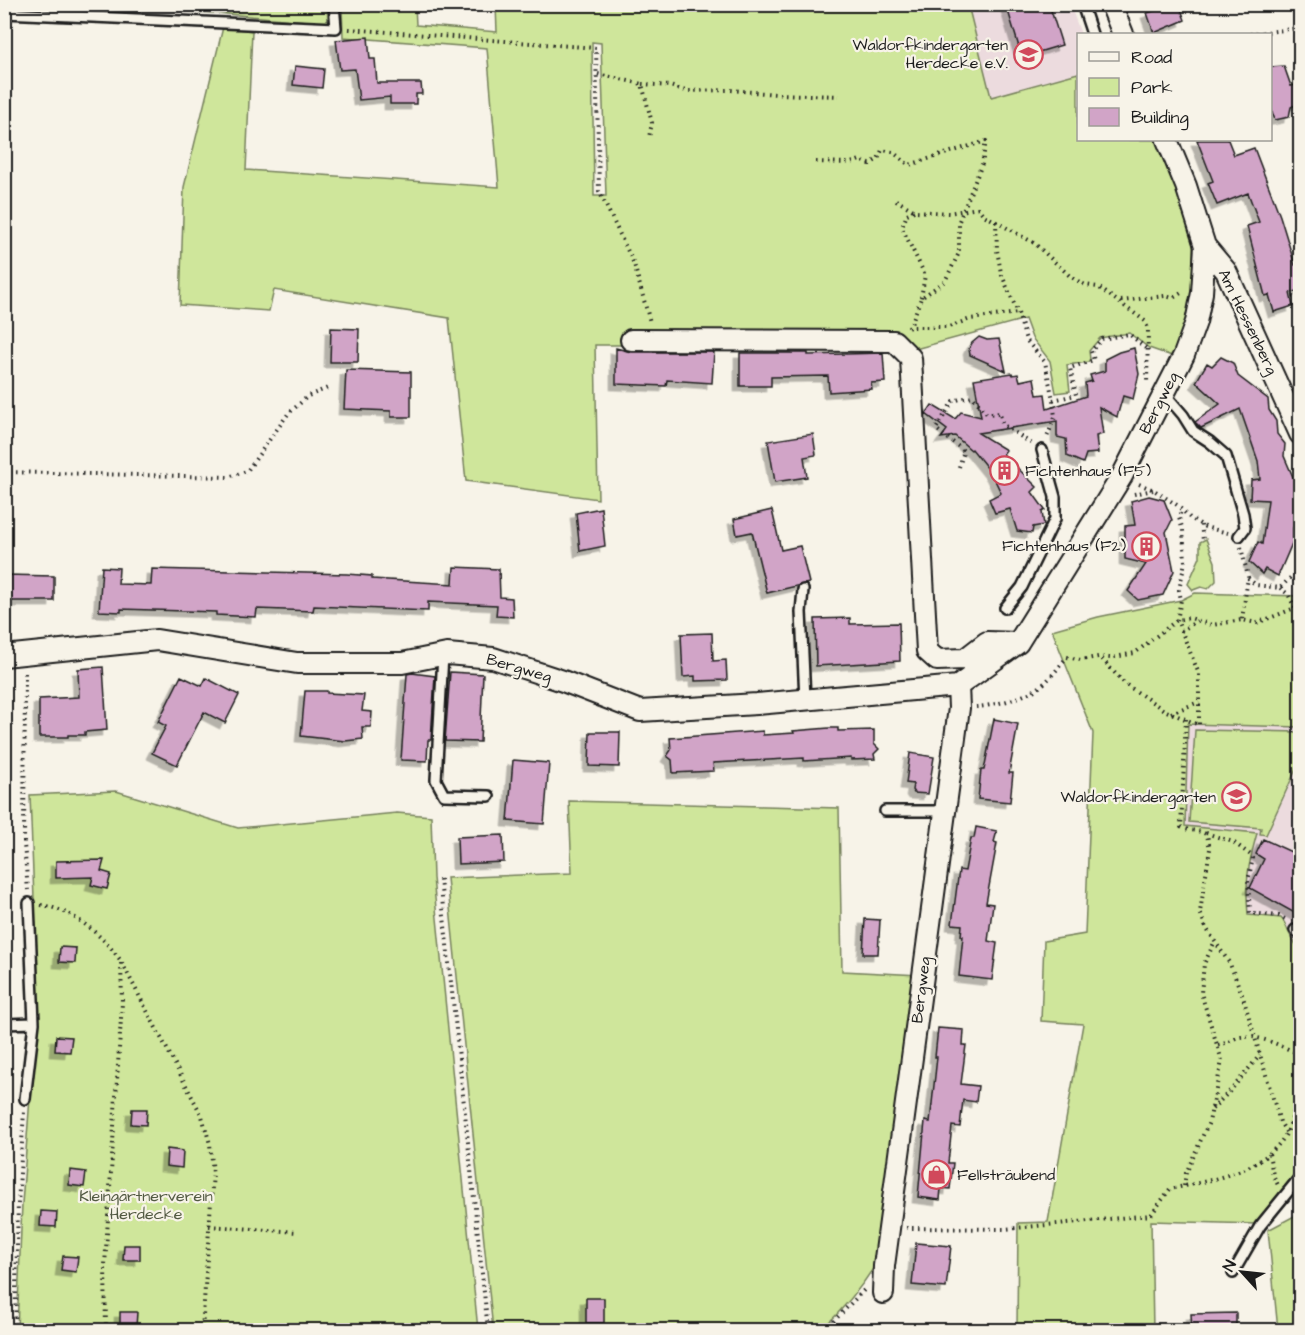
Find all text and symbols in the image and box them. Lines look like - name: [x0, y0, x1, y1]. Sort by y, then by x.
- legend: [1077, 33, 1272, 141]
- place label: Waldorfkindergarten Herdecke e.V.: [852, 34, 1008, 74]
- school or university icon: Waldorfkindergarten Herdecke e.V.: [1013, 38, 1045, 70]
- text: Road: [1131, 45, 1172, 70]
- text: Park: [1131, 75, 1173, 100]
- text: Building: [1131, 105, 1189, 131]
- street label: Am Hessenberg: [1212, 266, 1283, 379]
- street label: Bergweg: [1134, 368, 1185, 438]
- building icon: Fichtenhaus (F5): [988, 455, 1020, 487]
- place label: Fichtenhaus (F5): [1025, 460, 1151, 482]
- building icon: Fichtenhaus (F2): [1131, 530, 1163, 562]
- place label: Fichtenhaus (F2): [1002, 535, 1126, 557]
- street label: Bergweg: [484, 648, 554, 689]
- school or university icon: Waldorfkindergarten: [1221, 781, 1253, 813]
- place label: Waldorfkindergarten: [1060, 786, 1216, 809]
- street label: Bergweg: [906, 955, 937, 1025]
- shop icon: Fellsträubend: [920, 1159, 952, 1191]
- place label: Fellsträubend: [957, 1164, 1055, 1186]
- park label: Kleingärtnerverein Herdecke: [79, 1185, 213, 1225]
- north arrow: [1212, 1242, 1272, 1302]
- text: N: [1217, 1256, 1242, 1275]

